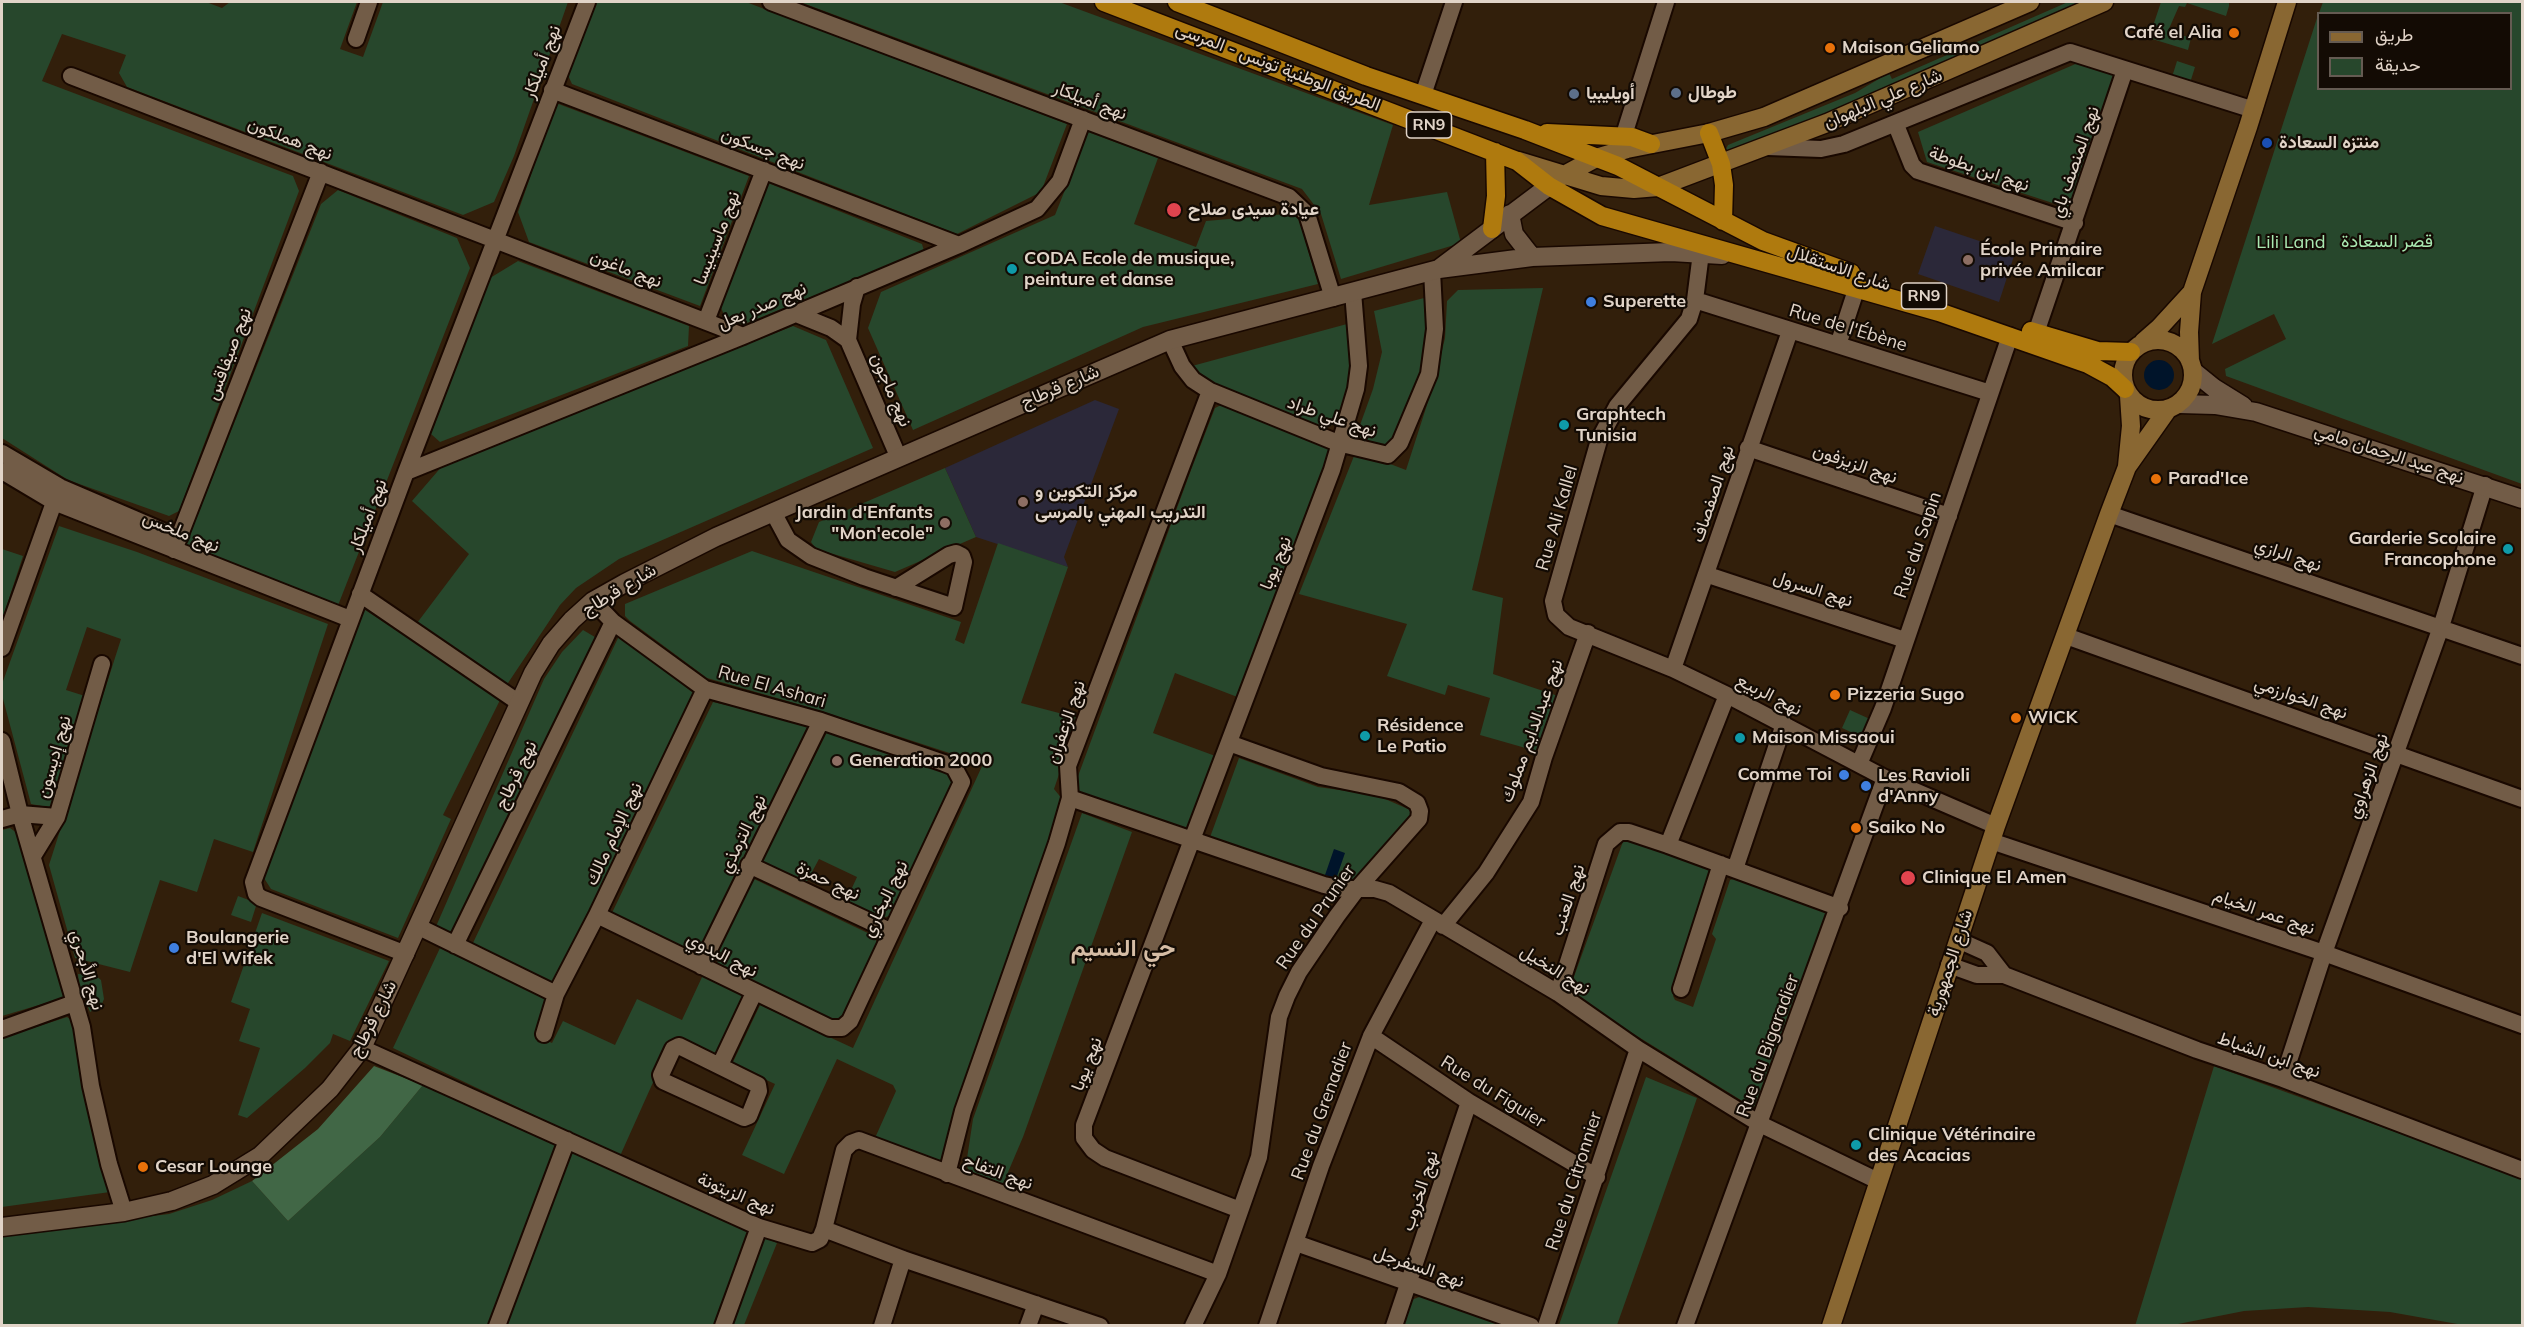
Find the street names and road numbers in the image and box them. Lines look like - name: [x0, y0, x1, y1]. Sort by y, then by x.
- street label: الطريق الوطنية تونس - المرسى: [1173, 18, 1383, 116]
- street label: نهج أميلكار: [518, 22, 566, 102]
- street label: شارع علي البلهوان: [1820, 64, 1946, 134]
- street label: نهج أميلكار: [1050, 77, 1130, 125]
- street label: نهج المنصف باي: [2046, 103, 2104, 221]
- road number: RN9: [1406, 112, 1452, 138]
- street label: نهج هملكون: [245, 113, 335, 165]
- street label: نهج جسكون: [718, 123, 808, 175]
- street label: نهج ابن بطوطة: [1926, 142, 2032, 196]
- street label: نهج ماسينيسا: [689, 188, 745, 288]
- street label: شارع الاستقلال: [1785, 240, 1893, 296]
- street label: نهج ماغون: [587, 245, 665, 293]
- street label: نهج صدر بعل: [714, 278, 810, 334]
- road number: RN9: [1902, 283, 1946, 309]
- street label: Rue de l'Ébène: [1786, 300, 1910, 356]
- street label: نهج صيفاقس: [202, 305, 256, 403]
- street label: نهج ماجون: [866, 350, 916, 430]
- street label: شارع قرطاج: [1018, 361, 1102, 413]
- street label: نهج علي طراد: [1285, 392, 1379, 442]
- street label: نهج عبد الرحمان مامي: [2312, 420, 2466, 488]
- street label: نهج الزيزفون: [1810, 439, 1900, 489]
- street label: نهج الصفصاف: [1687, 443, 1739, 545]
- street label: Rue Ali Kallel: [1532, 463, 1582, 573]
- street label: نهج أميلكار: [344, 476, 392, 556]
- street label: Rue du Sapin: [1890, 489, 1946, 601]
- street label: نهج ملخس: [139, 507, 223, 557]
- street label: نهج يوبا: [1256, 533, 1296, 593]
- street label: نهج الرازي: [2252, 534, 2324, 576]
- street label: شارع قرطاج: [578, 559, 660, 621]
- street label: نهج السرول: [1771, 566, 1855, 612]
- street label: نهج عبدالدايم مملوك: [1496, 657, 1568, 805]
- street label: Rue El Ashari: [716, 661, 828, 713]
- street label: نهج الربيع: [1733, 669, 1805, 721]
- street label: نهج الخوارزمي: [2252, 672, 2350, 724]
- street label: نهج الزعفران: [1042, 678, 1090, 766]
- street label: نهج إديسون: [32, 713, 76, 801]
- street label: نهج الزهراوي: [2343, 730, 2393, 822]
- street label: نهج قرطاج: [490, 737, 542, 813]
- street label: نهج الإمام مالك: [581, 779, 647, 889]
- street label: نهج الترمذي: [715, 791, 771, 877]
- street label: نهج حمزة: [793, 857, 863, 905]
- street label: نهج البخاري: [857, 857, 913, 941]
- street label: Rue du Prunier: [1272, 860, 1360, 974]
- street label: نهج العنب: [1546, 862, 1590, 938]
- street label: نهج عمر الخيام: [2210, 885, 2318, 939]
- street label: شارع الجمهورية: [1923, 907, 1977, 1019]
- street label: نهج الأبحري: [65, 927, 109, 1013]
- street label: نهج البدوي: [683, 928, 761, 982]
- street label: نهج النخيل: [1516, 940, 1594, 1000]
- street label: Rue du Bigaradier: [1732, 972, 1804, 1120]
- street label: شارع قرطاج: [345, 977, 401, 1061]
- street label: نهج ابن الشباط: [2215, 1027, 2323, 1083]
- street label: نهج يوبا: [1067, 1034, 1107, 1094]
- street label: Rue du Grenadier: [1287, 1039, 1357, 1183]
- street label: Rue du Figuier: [1437, 1051, 1549, 1133]
- street label: Rue du Citronnier: [1541, 1109, 1607, 1253]
- street label: نهج الخروب: [1397, 1148, 1443, 1234]
- street label: نهج التفاح: [960, 1149, 1036, 1195]
- street label: نهج الزيتونة: [694, 1168, 778, 1220]
- street label: نهج السفرجل: [1371, 1241, 1467, 1293]

